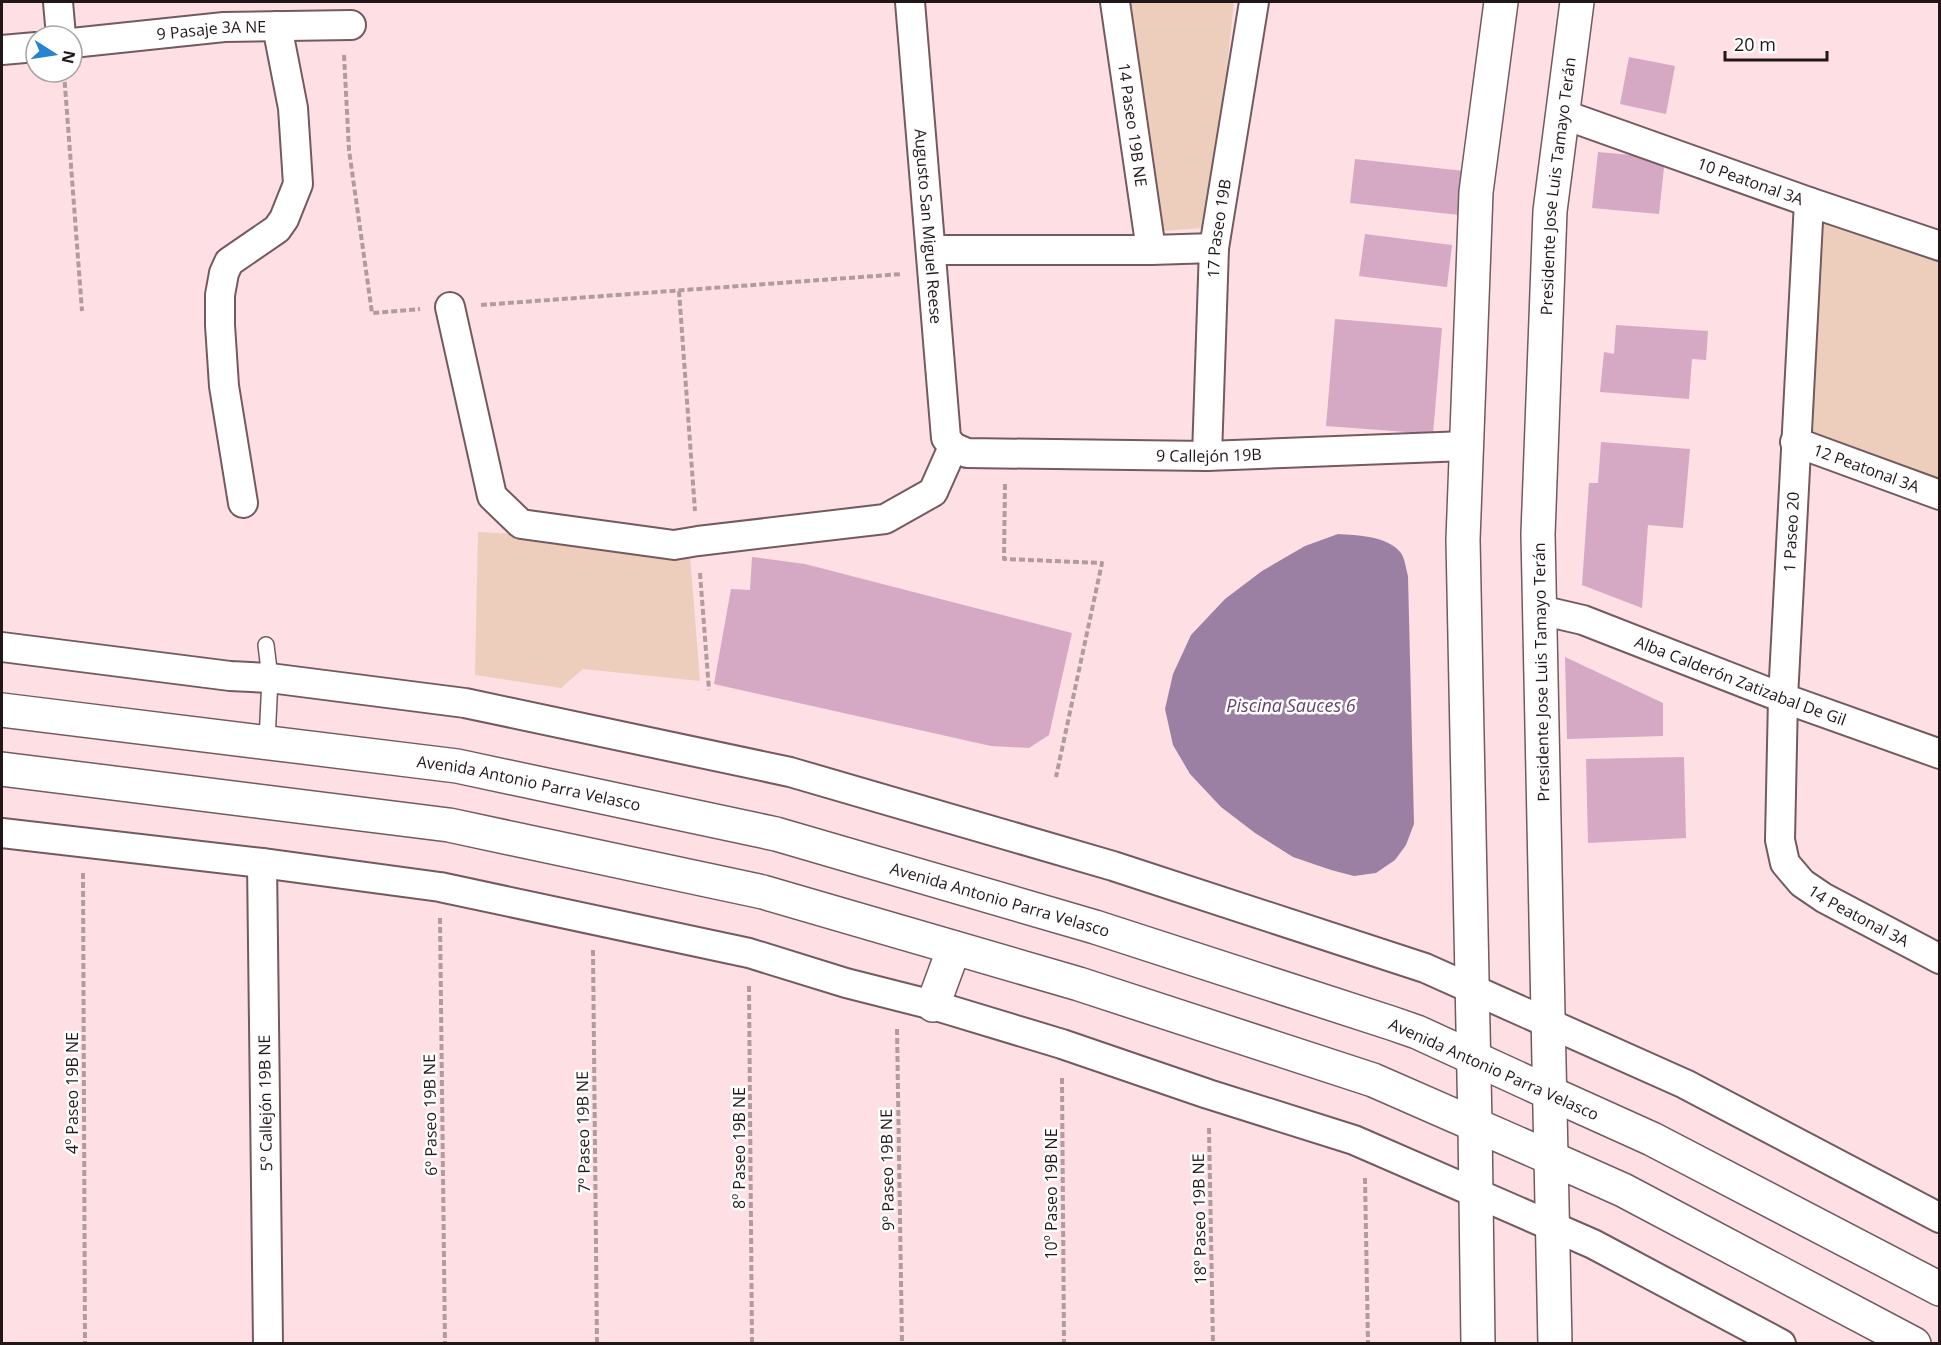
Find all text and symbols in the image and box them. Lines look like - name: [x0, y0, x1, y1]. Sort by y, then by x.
- street label: 9 Pasaje 3A NE: [155, 15, 266, 45]
- north arrow: [24, 24, 84, 84]
- scale bar: [1725, 24, 1827, 62]
- text: 20 m: [1734, 32, 1776, 56]
- text: N: [57, 48, 81, 66]
- street label: Presidente Jose Luis Tamayo Terán: [1535, 56, 1581, 316]
- street label: 14 Paseo 19B NE: [1113, 61, 1153, 188]
- street label: Augusto San Miguel Reese: [909, 128, 948, 325]
- street label: 10 Peatonal 3A: [1694, 152, 1807, 210]
- street label: 17 Paseo 19B: [1202, 177, 1236, 278]
- street label: 12 Peatonal 3A: [1810, 439, 1923, 498]
- street label: 9 Callejón 19B: [1156, 443, 1262, 467]
- street label: 1 Paseo 20: [1778, 491, 1804, 573]
- street label: Presidente Jose Luis Tamayo Terán: [1528, 542, 1554, 802]
- street label: Alba Calderón Zatizabal De Gil: [1632, 630, 1849, 731]
- water label: Piscina Sauces 6: [1226, 693, 1356, 717]
- street label: Avenida Antonio Parra Velasco: [416, 750, 643, 816]
- street label: Avenida Antonio Parra Velasco: [888, 857, 1113, 942]
- street label: 14 Peatonal 3A: [1804, 879, 1914, 952]
- street label: Avenida Antonio Parra Velasco: [1386, 1013, 1602, 1125]
- street label: 4º Paseo 19B NE: [61, 1032, 83, 1154]
- street label: 5º Callejón 19B NE: [253, 1034, 277, 1172]
- street label: 6º Paseo 19B NE: [418, 1054, 442, 1176]
- street label: 7º Paseo 19B NE: [571, 1071, 595, 1193]
- street label: 8º Paseo 19B NE: [728, 1087, 750, 1209]
- street label: 9º Paseo 19B NE: [875, 1109, 899, 1231]
- street label: 10º Paseo 19B NE: [1040, 1128, 1062, 1260]
- street label: 18º Paseo 19B NE: [1187, 1153, 1211, 1285]

